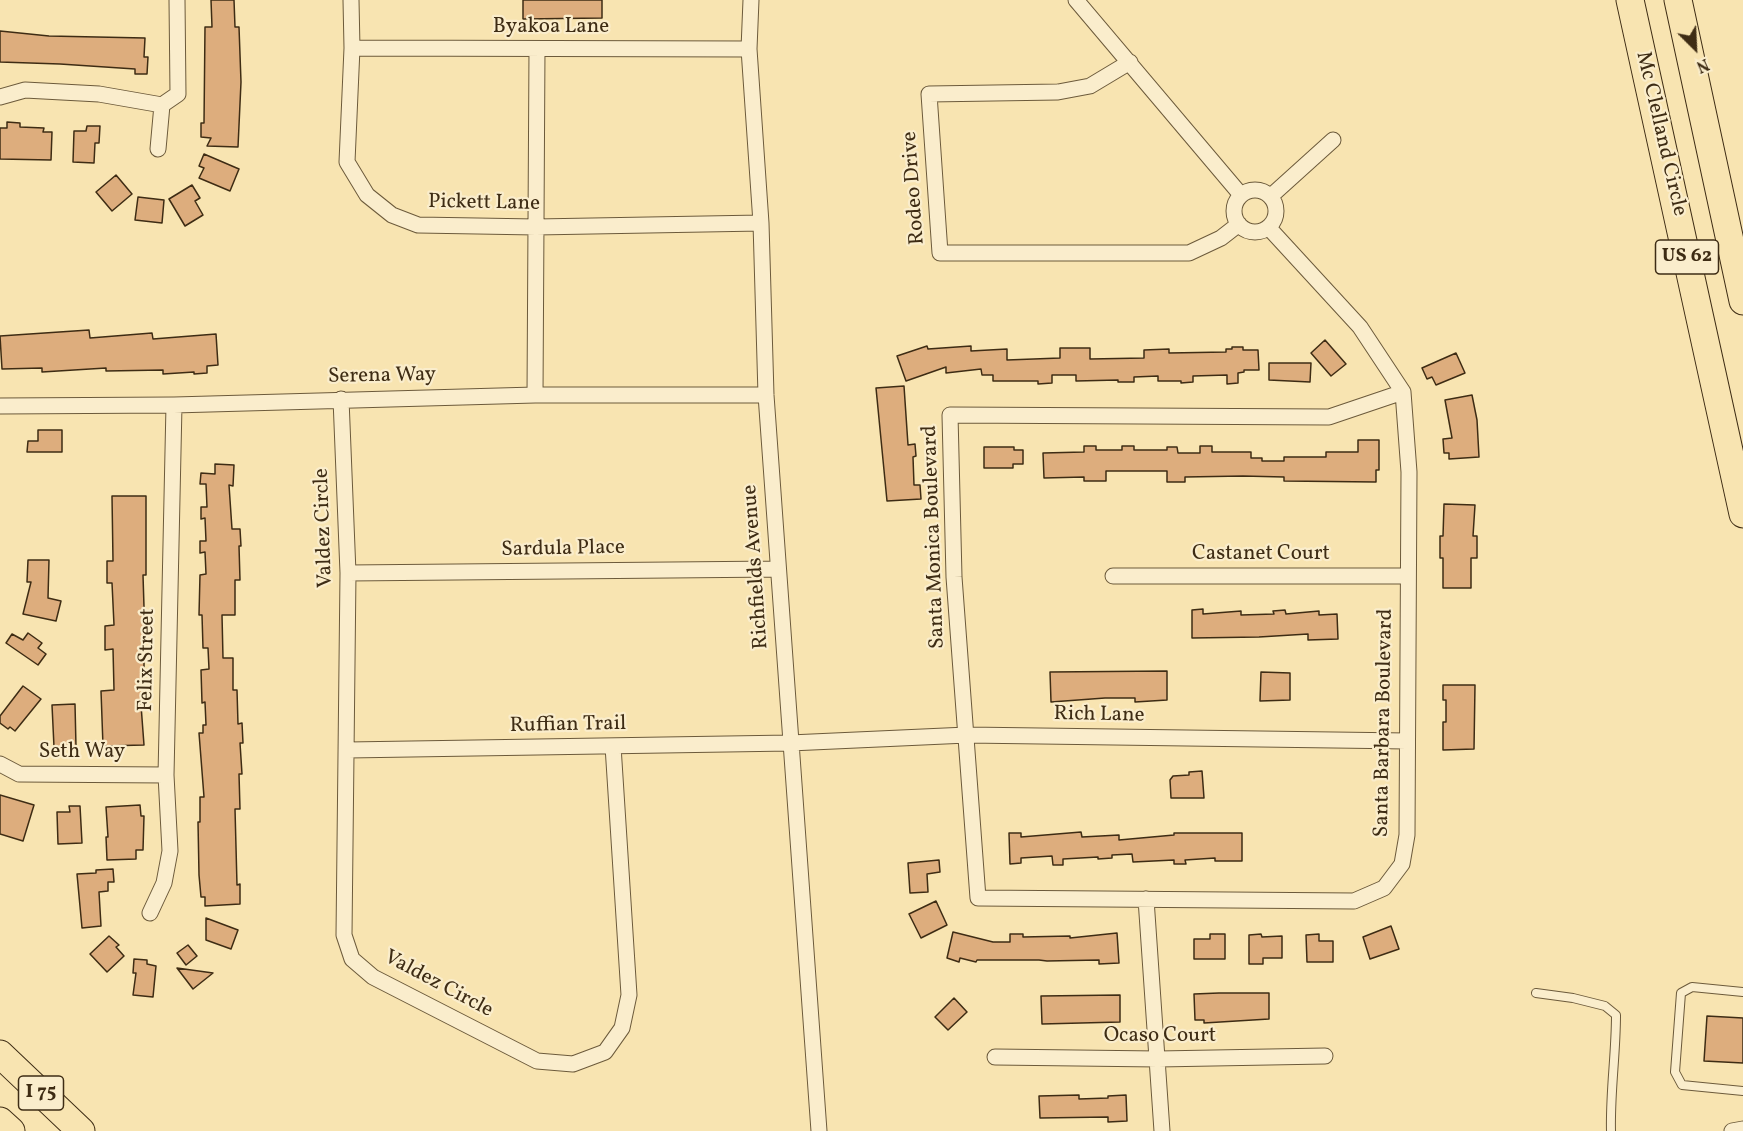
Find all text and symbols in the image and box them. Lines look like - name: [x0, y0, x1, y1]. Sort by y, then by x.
- street label: Byakoa Lane: [493, 15, 609, 41]
- north arrow: [1665, 18, 1725, 78]
- street label: Mc Clelland Circle: [1629, 49, 1691, 219]
- text: N: [1693, 52, 1712, 77]
- street label: Rodeo Drive: [898, 130, 932, 246]
- street label: Pickett Lane: [428, 190, 540, 218]
- road number: US 62: [1656, 240, 1718, 274]
- street label: Serena Way: [328, 363, 436, 391]
- street label: Santa Monica Boulevard: [918, 425, 952, 649]
- street label: Valdez Circle: [310, 468, 340, 588]
- street label: Richfields Avenue: [739, 484, 775, 650]
- street label: Sardula Place: [501, 536, 625, 564]
- street label: Castanet Court: [1192, 542, 1330, 568]
- street label: Felix Street: [134, 608, 162, 712]
- street label: Santa Barbara Boulevard: [1370, 608, 1400, 838]
- street label: Rich Lane: [1053, 703, 1145, 729]
- street label: Ruffian Trail: [509, 712, 627, 740]
- street label: Seth Way: [39, 740, 125, 766]
- street label: Valdez Circle: [379, 946, 497, 1024]
- street label: Ocaso Court: [1104, 1024, 1216, 1050]
- road number: I 75: [18, 1076, 63, 1110]

